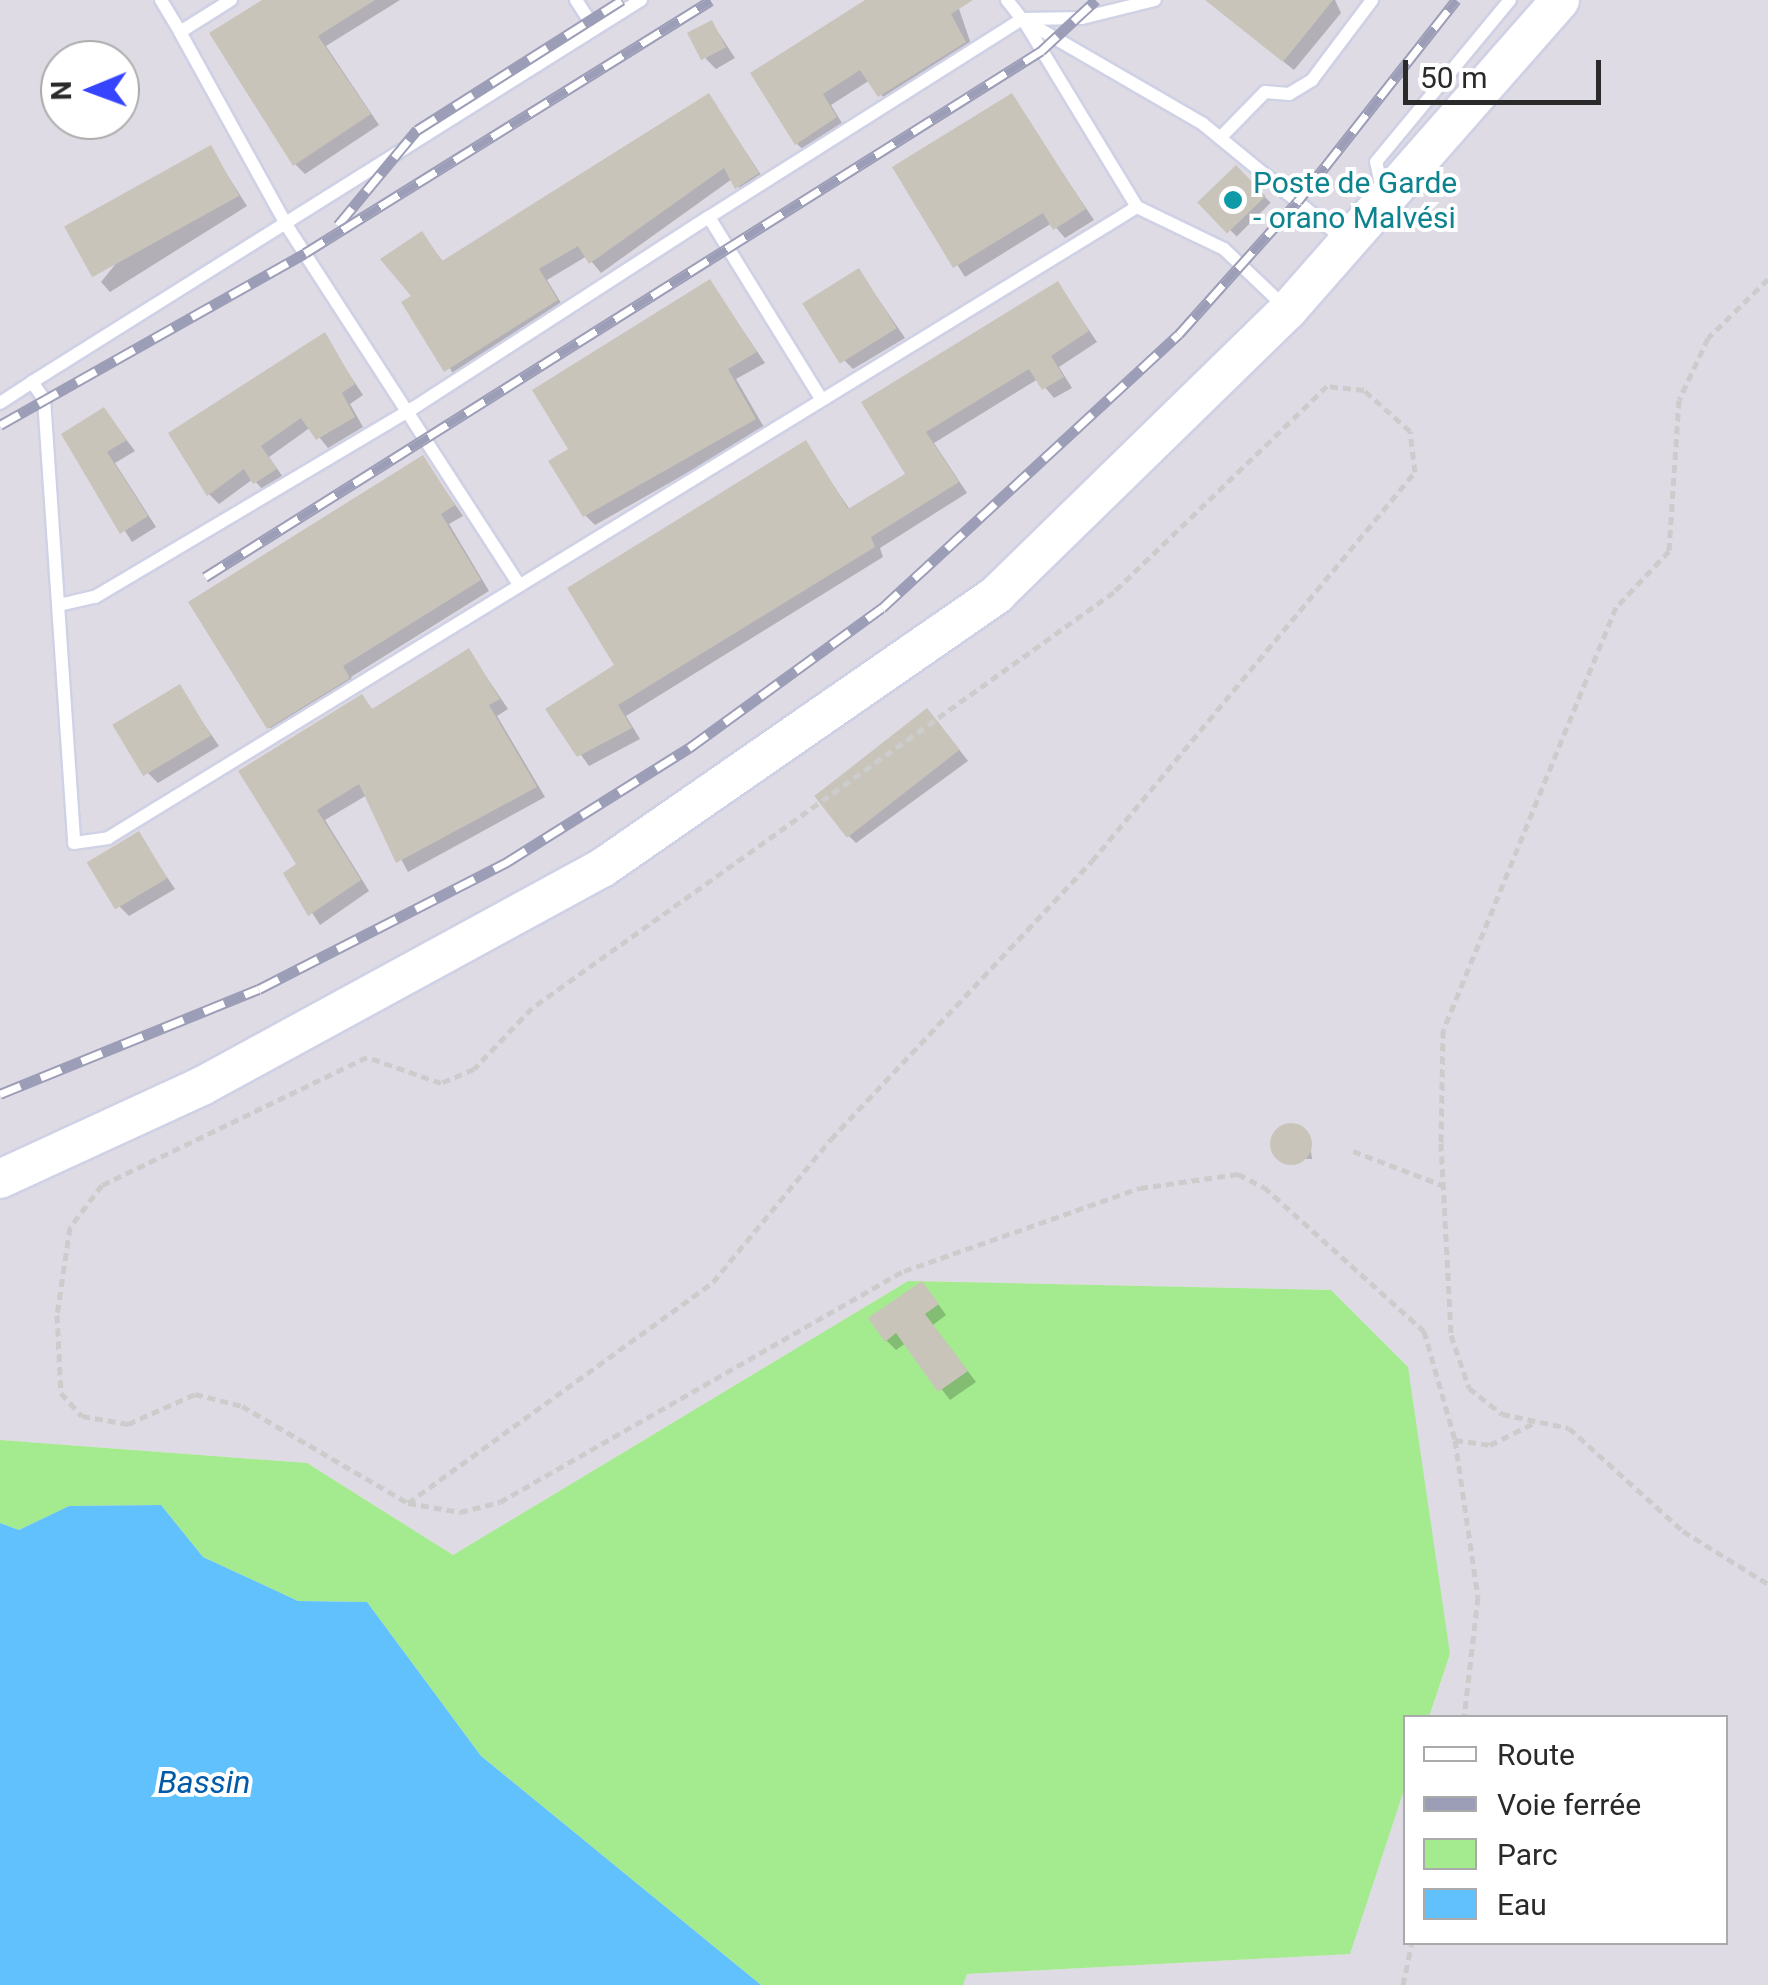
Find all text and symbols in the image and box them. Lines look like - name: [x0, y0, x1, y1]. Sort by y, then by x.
- north arrow: [40, 40, 140, 140]
- scale bar: [1408, 40, 1606, 102]
- text: 50 m: [1420, 60, 1487, 95]
- text: N: [45, 80, 78, 101]
- place label: Poste de Garde - orano Malvési: [1253, 165, 1457, 236]
- marker: Poste de Garde - orano Malvési: [1222, 189, 1244, 211]
- legend: [1403, 1715, 1728, 1945]
- text: Route: [1497, 1737, 1575, 1772]
- water label: Bassin: [158, 1763, 250, 1801]
- text: Voie ferrée: [1497, 1787, 1641, 1822]
- text: Parc: [1497, 1837, 1558, 1872]
- text: Eau: [1497, 1887, 1547, 1922]

